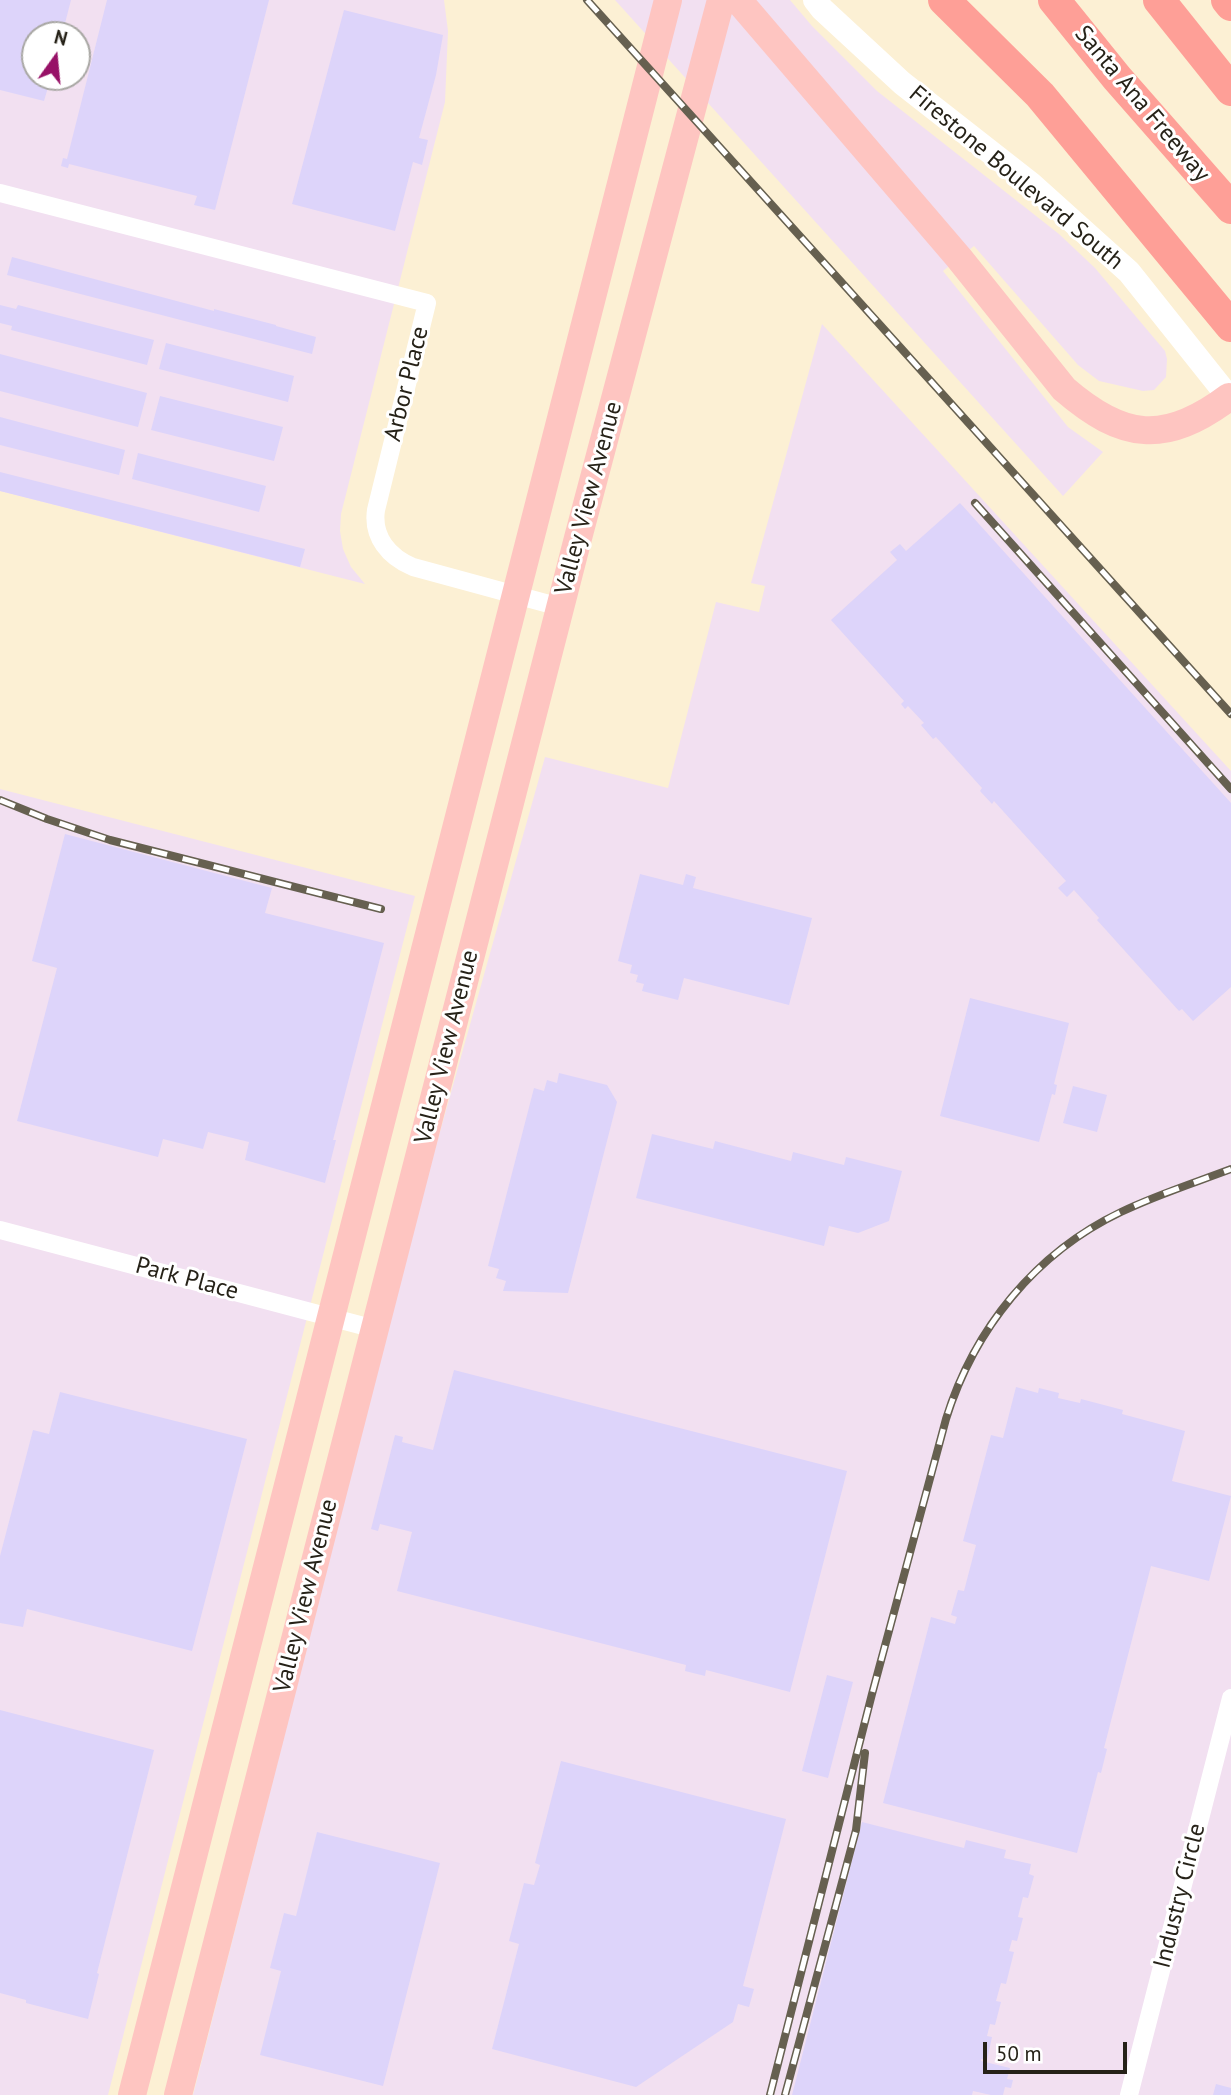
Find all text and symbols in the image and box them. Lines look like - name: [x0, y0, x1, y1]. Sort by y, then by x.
- street label: Santa Ana Freeway: [1068, 20, 1216, 188]
- north arrow: [21, 21, 91, 91]
- text: N: [52, 24, 70, 51]
- street label: Firestone Boulevard South: [903, 80, 1129, 276]
- street label: Arbor Place: [379, 324, 435, 444]
- street label: Valley View Avenue: [549, 398, 629, 598]
- street label: Valley View Avenue: [409, 947, 485, 1147]
- street label: Park Place: [132, 1251, 242, 1307]
- street label: Valley View Avenue: [268, 1496, 344, 1696]
- street label: Industry Circle: [1148, 1821, 1212, 1971]
- scale bar: [986, 2028, 1130, 2072]
- text: 50 m: [996, 2040, 1042, 2067]

